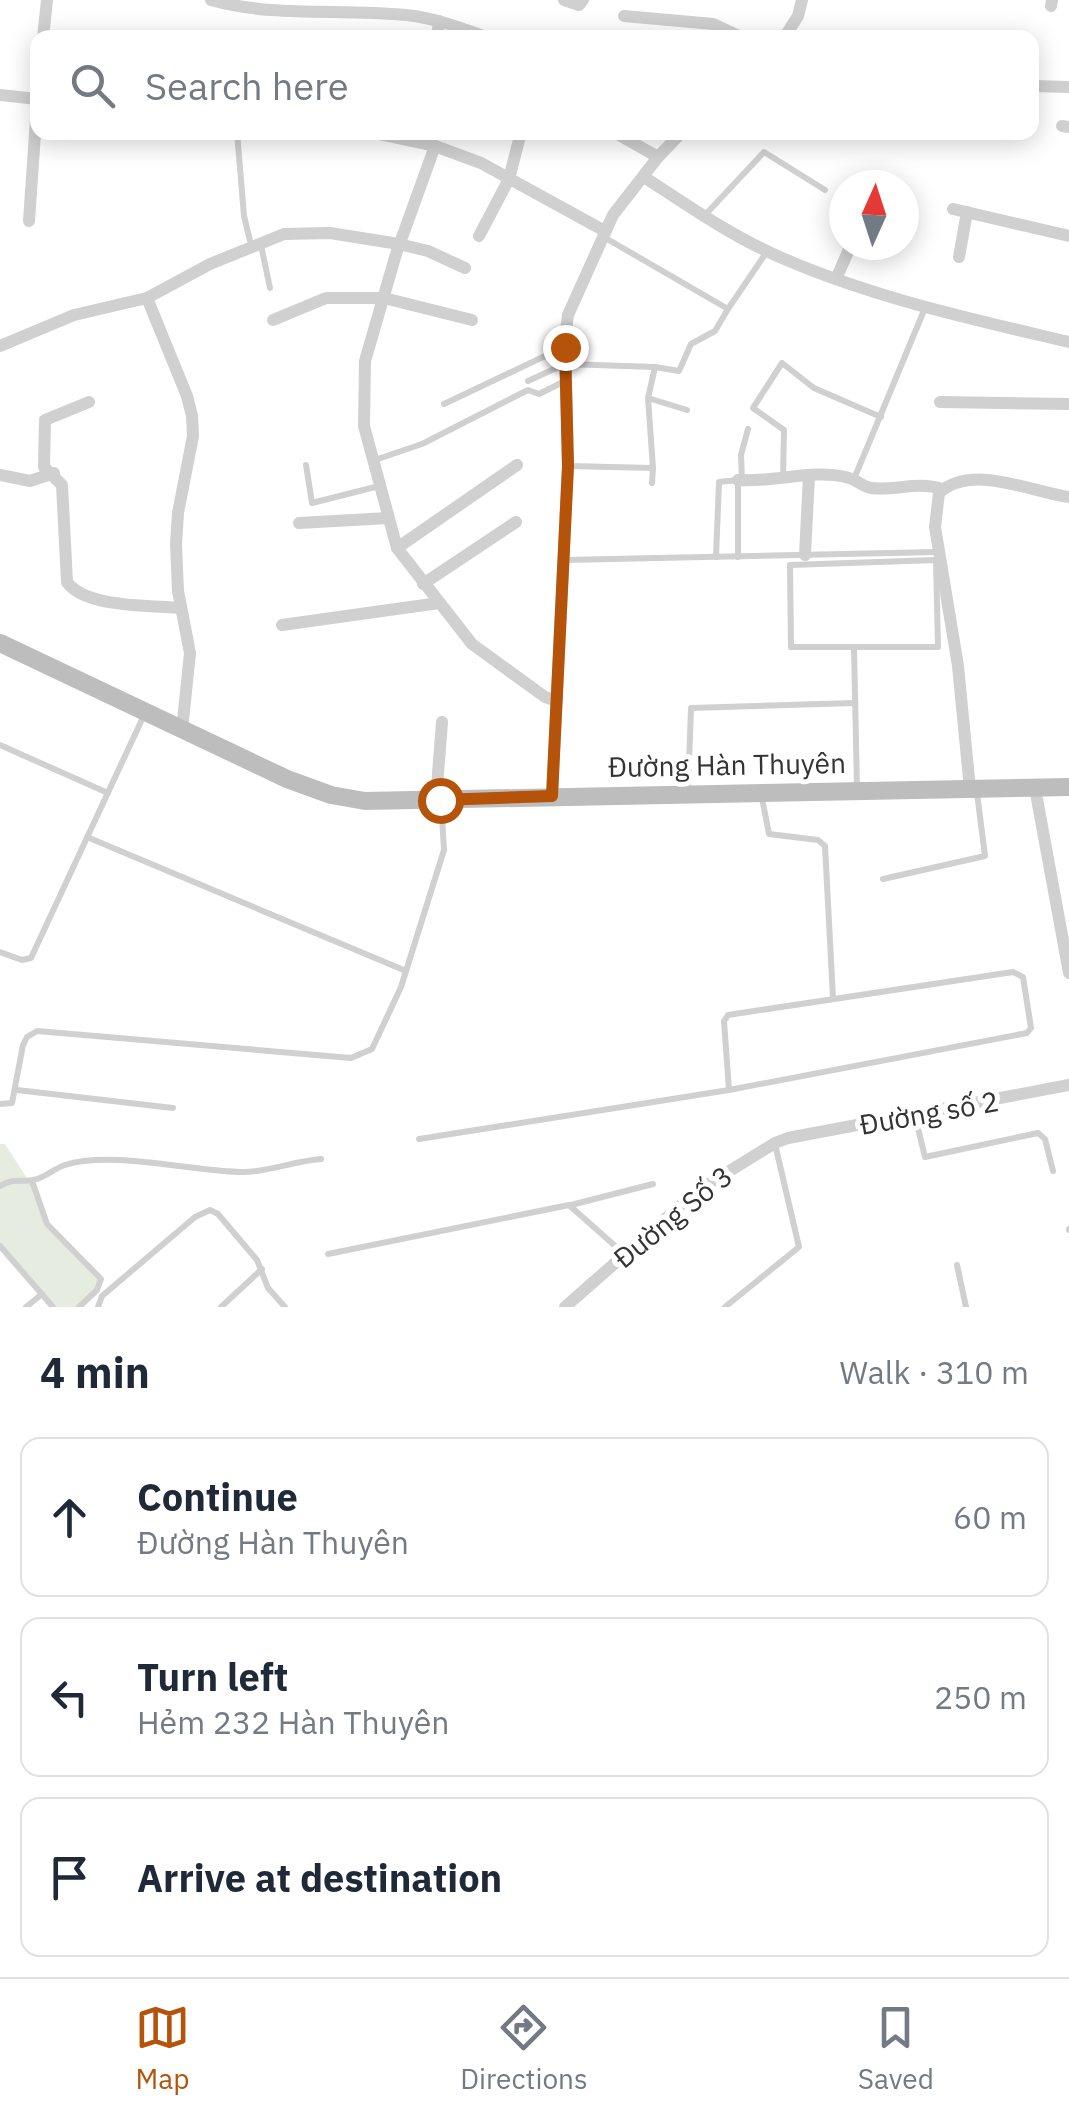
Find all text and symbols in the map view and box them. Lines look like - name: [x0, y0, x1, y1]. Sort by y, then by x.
- search box: [30, 30, 1039, 140]
- icon: search: [65, 58, 120, 113]
- text: Search here: [145, 61, 349, 110]
- north arrow: [829, 170, 919, 260]
- route end: [543, 325, 589, 371]
- street label: Đường Hàn Thuyên: [608, 744, 846, 785]
- route start: [418, 778, 464, 824]
- street label: Đường số 2: [857, 1082, 1001, 1143]
- street label: Đường Số 3: [605, 1157, 740, 1276]
- text: 4 min: [40, 1345, 150, 1400]
- text: Walk · 310 m: [840, 1351, 1029, 1393]
- text: Continue: [137, 1472, 298, 1521]
- icon: ahead: [42, 1490, 97, 1545]
- text: 60 m: [953, 1496, 1027, 1538]
- text: Đường Hàn Thuyên: [137, 1521, 409, 1563]
- text: Turn left: [137, 1652, 288, 1701]
- icon: left: [42, 1670, 97, 1725]
- text: 250 m: [934, 1676, 1027, 1718]
- text: Hẻm 232 Hàn Thuyên: [137, 1701, 449, 1743]
- icon: arrive: [42, 1850, 97, 1905]
- text: Arrive at destination: [137, 1853, 502, 1902]
- tab: Map: [135, 2000, 190, 2097]
- tab: Directions: [460, 2000, 588, 2097]
- tab: Saved: [858, 2000, 934, 2097]

